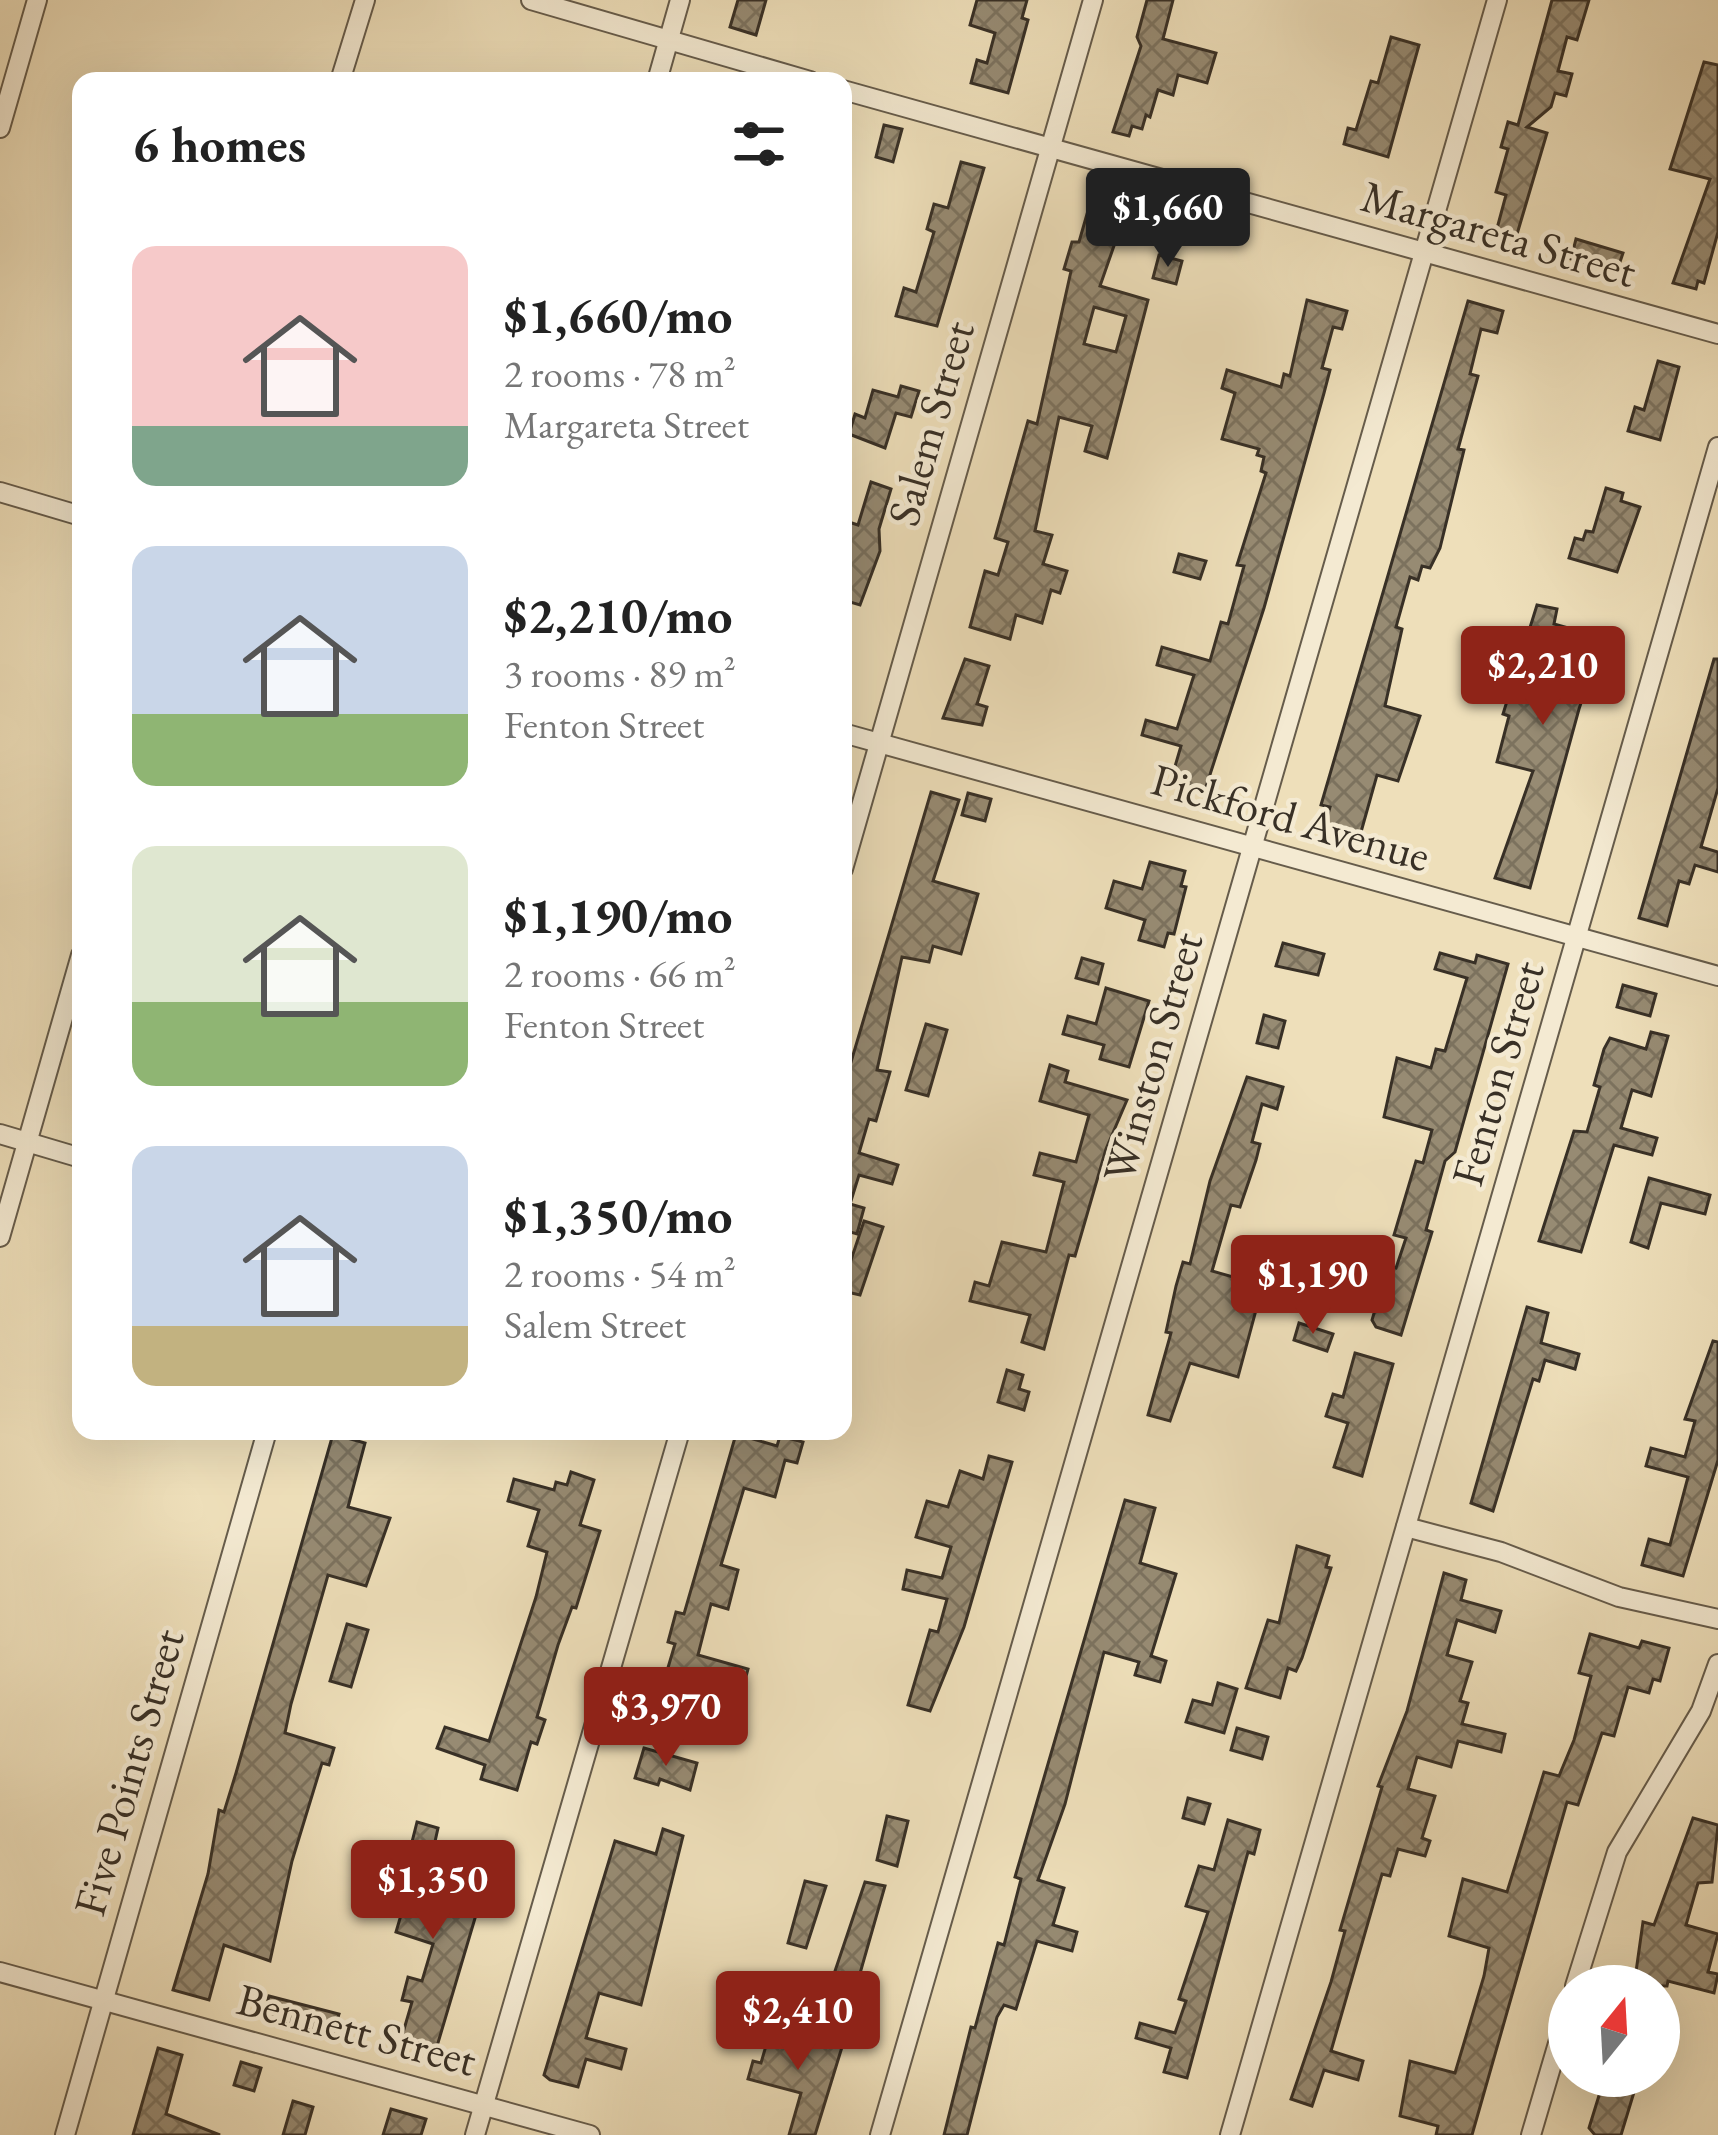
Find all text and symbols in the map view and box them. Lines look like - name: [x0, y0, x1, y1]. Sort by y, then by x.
- text: 6 homes: [132, 111, 306, 177]
- icon: filters: [726, 111, 792, 177]
- street label: Margareta Street: [1355, 166, 1643, 300]
- pin: $1,660: [1070, 168, 1266, 270]
- text: $1,660: [1113, 181, 1223, 232]
- text: $1,660/mo: [504, 282, 732, 348]
- icon: home: [228, 294, 372, 438]
- street label: Salem Street: [873, 314, 987, 532]
- text: 2 rooms · 78 m²: [504, 348, 736, 399]
- text: Margareta Street: [504, 399, 749, 450]
- text: $2,210/mo: [504, 582, 732, 648]
- icon: home: [228, 594, 372, 738]
- pin: $2,210: [1445, 626, 1641, 728]
- text: $2,210: [1488, 639, 1598, 690]
- text: 3 rooms · 89 m²: [504, 648, 736, 699]
- text: Fenton Street: [504, 699, 704, 750]
- street label: Pickford Avenue: [1145, 750, 1437, 884]
- text: $1,190/mo: [504, 882, 732, 948]
- icon: home: [228, 894, 372, 1038]
- street label: Winston Street: [1089, 925, 1215, 1189]
- text: 2 rooms · 66 m²: [504, 948, 736, 999]
- street label: Fenton Street: [1437, 954, 1557, 1192]
- text: Fenton Street: [504, 999, 704, 1050]
- text: $1,350/mo: [504, 1182, 732, 1248]
- icon: home: [228, 1194, 372, 1338]
- pin: $1,190: [1215, 1235, 1411, 1337]
- text: 2 rooms · 54 m²: [504, 1248, 736, 1299]
- text: $1,190: [1258, 1248, 1368, 1299]
- text: Salem Street: [504, 1299, 686, 1350]
- street label: Five Points Street: [59, 1622, 197, 1922]
- pin: $3,970: [568, 1667, 764, 1769]
- text: $3,970: [611, 1680, 721, 1731]
- pin: $1,350: [335, 1840, 531, 1942]
- text: $1,350: [378, 1853, 488, 1904]
- north arrow: [1548, 1965, 1680, 2097]
- map controls: [1548, 1965, 1680, 2097]
- street label: Bennett Street: [231, 1969, 483, 2089]
- pin: $2,410: [700, 1971, 896, 2073]
- text: $2,410: [743, 1984, 853, 2035]

